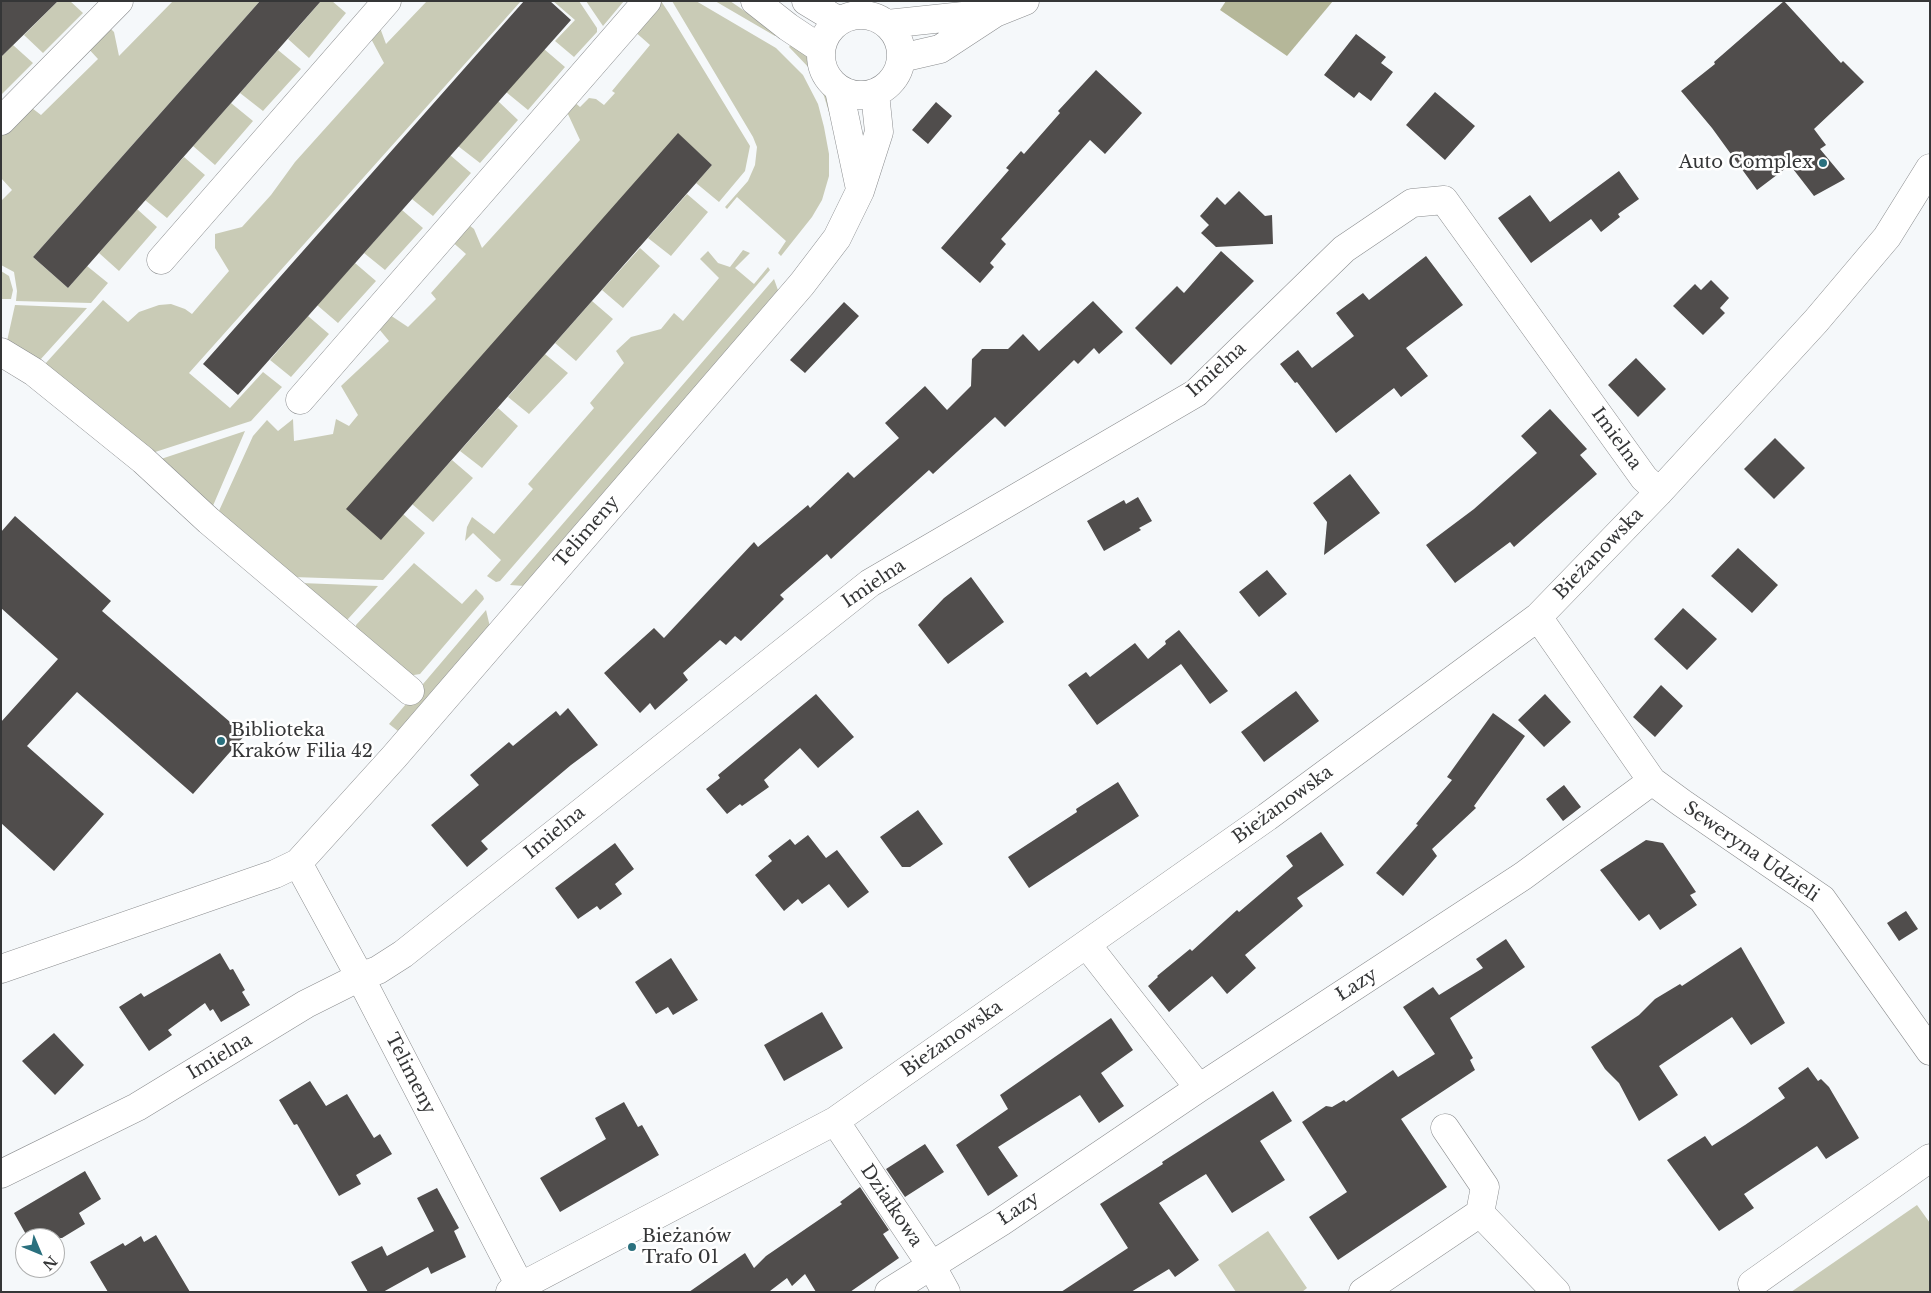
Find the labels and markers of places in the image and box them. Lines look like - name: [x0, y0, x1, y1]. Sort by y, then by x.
- place label: Auto Complex: [1679, 152, 1813, 174]
- marker: Auto Complex: [1817, 157, 1829, 169]
- place label: Biblioteka Kraków Filia 42: [231, 720, 373, 762]
- marker: Biblioteka Kraków Filia 42: [215, 735, 227, 747]
- place label: Bieżanów Trafo 01: [642, 1226, 731, 1268]
- marker: Bieżanów Trafo 01: [626, 1241, 638, 1253]

